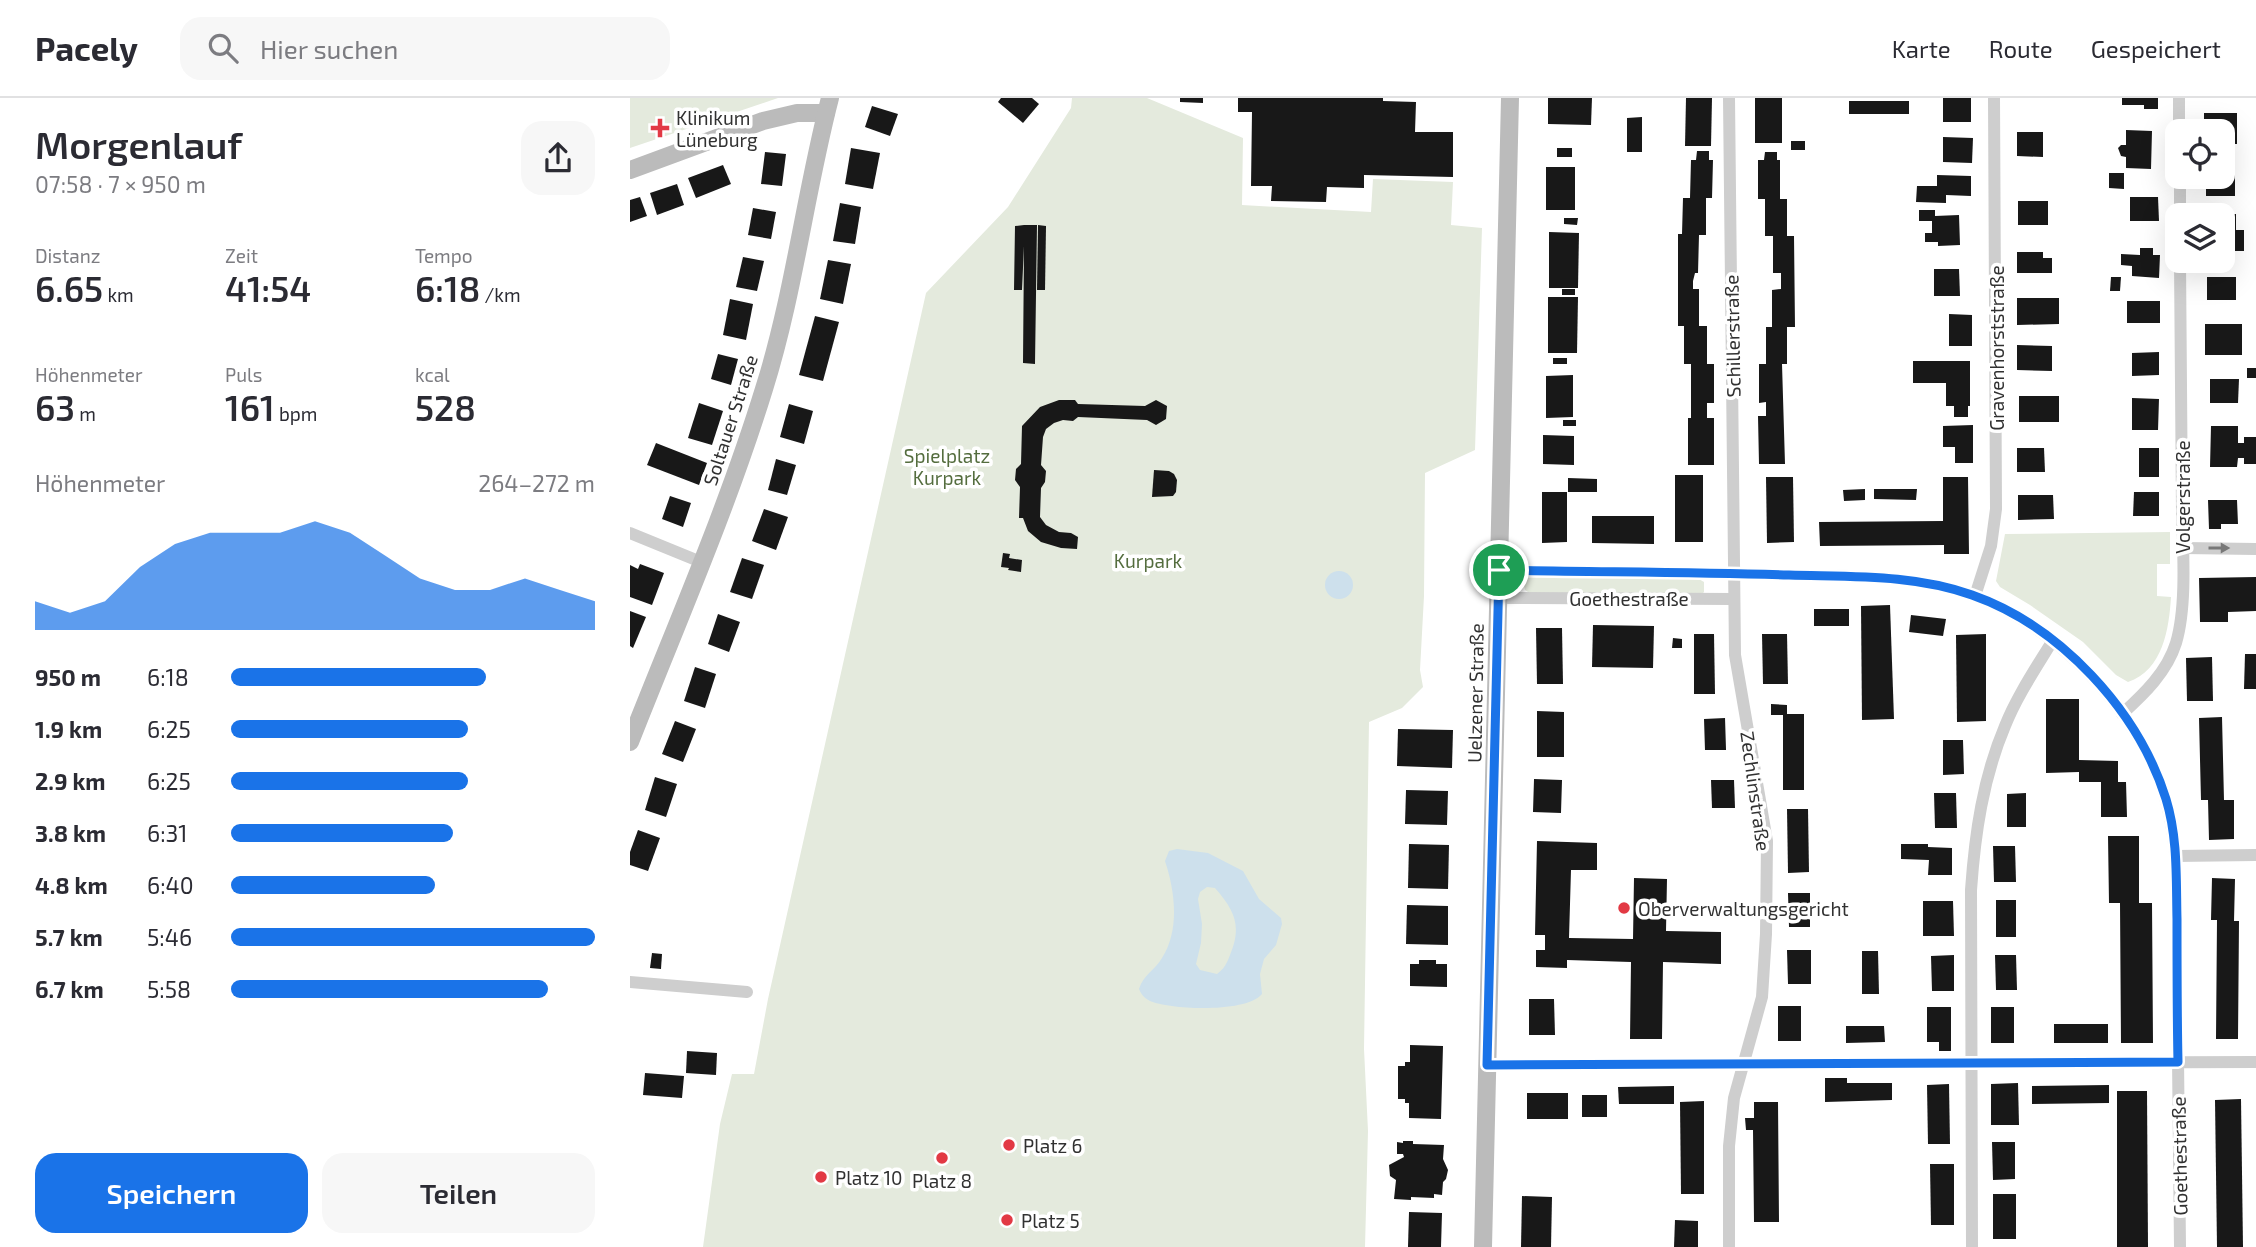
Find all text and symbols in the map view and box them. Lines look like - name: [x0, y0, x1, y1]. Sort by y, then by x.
- search box: [180, 17, 670, 80]
- text: Pacely: [35, 28, 138, 68]
- icon: search: [204, 29, 242, 67]
- text: Hier suchen: [260, 33, 398, 64]
- text: Karte: [1892, 34, 1951, 63]
- text: Route: [1989, 34, 2053, 63]
- text: Gespeichert: [2091, 34, 2221, 63]
- place label: Klinikum Lüneburg: [676, 106, 758, 151]
- marker: Klinikum Lüneburg: [650, 118, 670, 138]
- map controls: [2165, 119, 2235, 273]
- button: locate: [2165, 119, 2235, 189]
- text: Morgenlauf: [35, 121, 242, 167]
- button: share: [521, 121, 595, 195]
- text: 07:58 · 7 × 950 m: [35, 170, 206, 198]
- button: layers: [2165, 203, 2235, 273]
- text: Distanz: [35, 244, 100, 267]
- text: Zeit: [225, 244, 258, 267]
- text: Tempo: [415, 244, 473, 267]
- street label: Gravenhorststraße: [1985, 265, 2008, 431]
- text: 6.65: [35, 267, 103, 309]
- text: 41:54: [225, 267, 311, 309]
- text: 6:18: [415, 267, 480, 309]
- street label: Schillerstraße: [1719, 274, 1745, 398]
- text: km: [103, 283, 134, 306]
- text: /km: [480, 283, 521, 306]
- street label: Soltauer Straße: [698, 352, 762, 488]
- text: Höhenmeter: [35, 363, 143, 386]
- text: Puls: [225, 363, 262, 386]
- text: kcal: [415, 363, 450, 386]
- text: 63: [35, 386, 75, 428]
- text: 161: [225, 386, 275, 428]
- text: 528: [415, 386, 476, 428]
- text: m: [75, 402, 96, 425]
- text: bpm: [275, 402, 317, 425]
- street label: Volgerstraße: [2171, 440, 2194, 554]
- park label: Spielplatz Kurpark: [904, 444, 990, 489]
- text: Höhenmeter: [35, 469, 165, 497]
- text: 264–272 m: [478, 469, 595, 497]
- pin: [1469, 540, 1529, 600]
- one-way arrow: [2209, 542, 2231, 554]
- park label: Kurpark: [1114, 549, 1183, 572]
- icon: arrive: [1480, 551, 1518, 589]
- street label: Goethestraße: [1569, 587, 1689, 610]
- street label: Uelzener Straße: [1462, 623, 1488, 763]
- text: 950 m: [35, 663, 101, 691]
- text: 6:18: [147, 663, 189, 691]
- text: 1.9 km: [35, 715, 102, 743]
- text: 6:25: [147, 715, 191, 743]
- street label: Zechlinstraße: [1736, 730, 1776, 852]
- text: 2.9 km: [35, 767, 106, 795]
- text: 6:25: [147, 767, 191, 795]
- text: 3.8 km: [35, 819, 106, 847]
- text: 6:31: [147, 819, 188, 847]
- text: 4.8 km: [35, 871, 108, 899]
- text: 6:40: [147, 871, 194, 899]
- place label: Oberverwaltungsgericht: [1638, 897, 1849, 920]
- marker: Oberverwaltungsgericht: [1616, 900, 1632, 916]
- text: 5.7 km: [35, 923, 103, 951]
- text: 5:46: [147, 923, 192, 951]
- text: 6.7 km: [35, 975, 104, 1003]
- text: 5:58: [147, 975, 191, 1003]
- street label: Goethestraße: [2166, 1096, 2192, 1216]
- place label: Platz 6: [1023, 1134, 1082, 1157]
- marker: Platz 6: [1001, 1137, 1017, 1153]
- marker: Platz 8: [934, 1150, 950, 1166]
- button: Speichern: [35, 1153, 308, 1233]
- button: Teilen: [322, 1153, 595, 1233]
- place label: Platz 10: [835, 1166, 902, 1189]
- marker: Platz 10: [813, 1169, 829, 1185]
- place label: Platz 8: [912, 1169, 972, 1192]
- place label: Platz 5: [1021, 1209, 1080, 1232]
- marker: Platz 5: [999, 1212, 1015, 1228]

